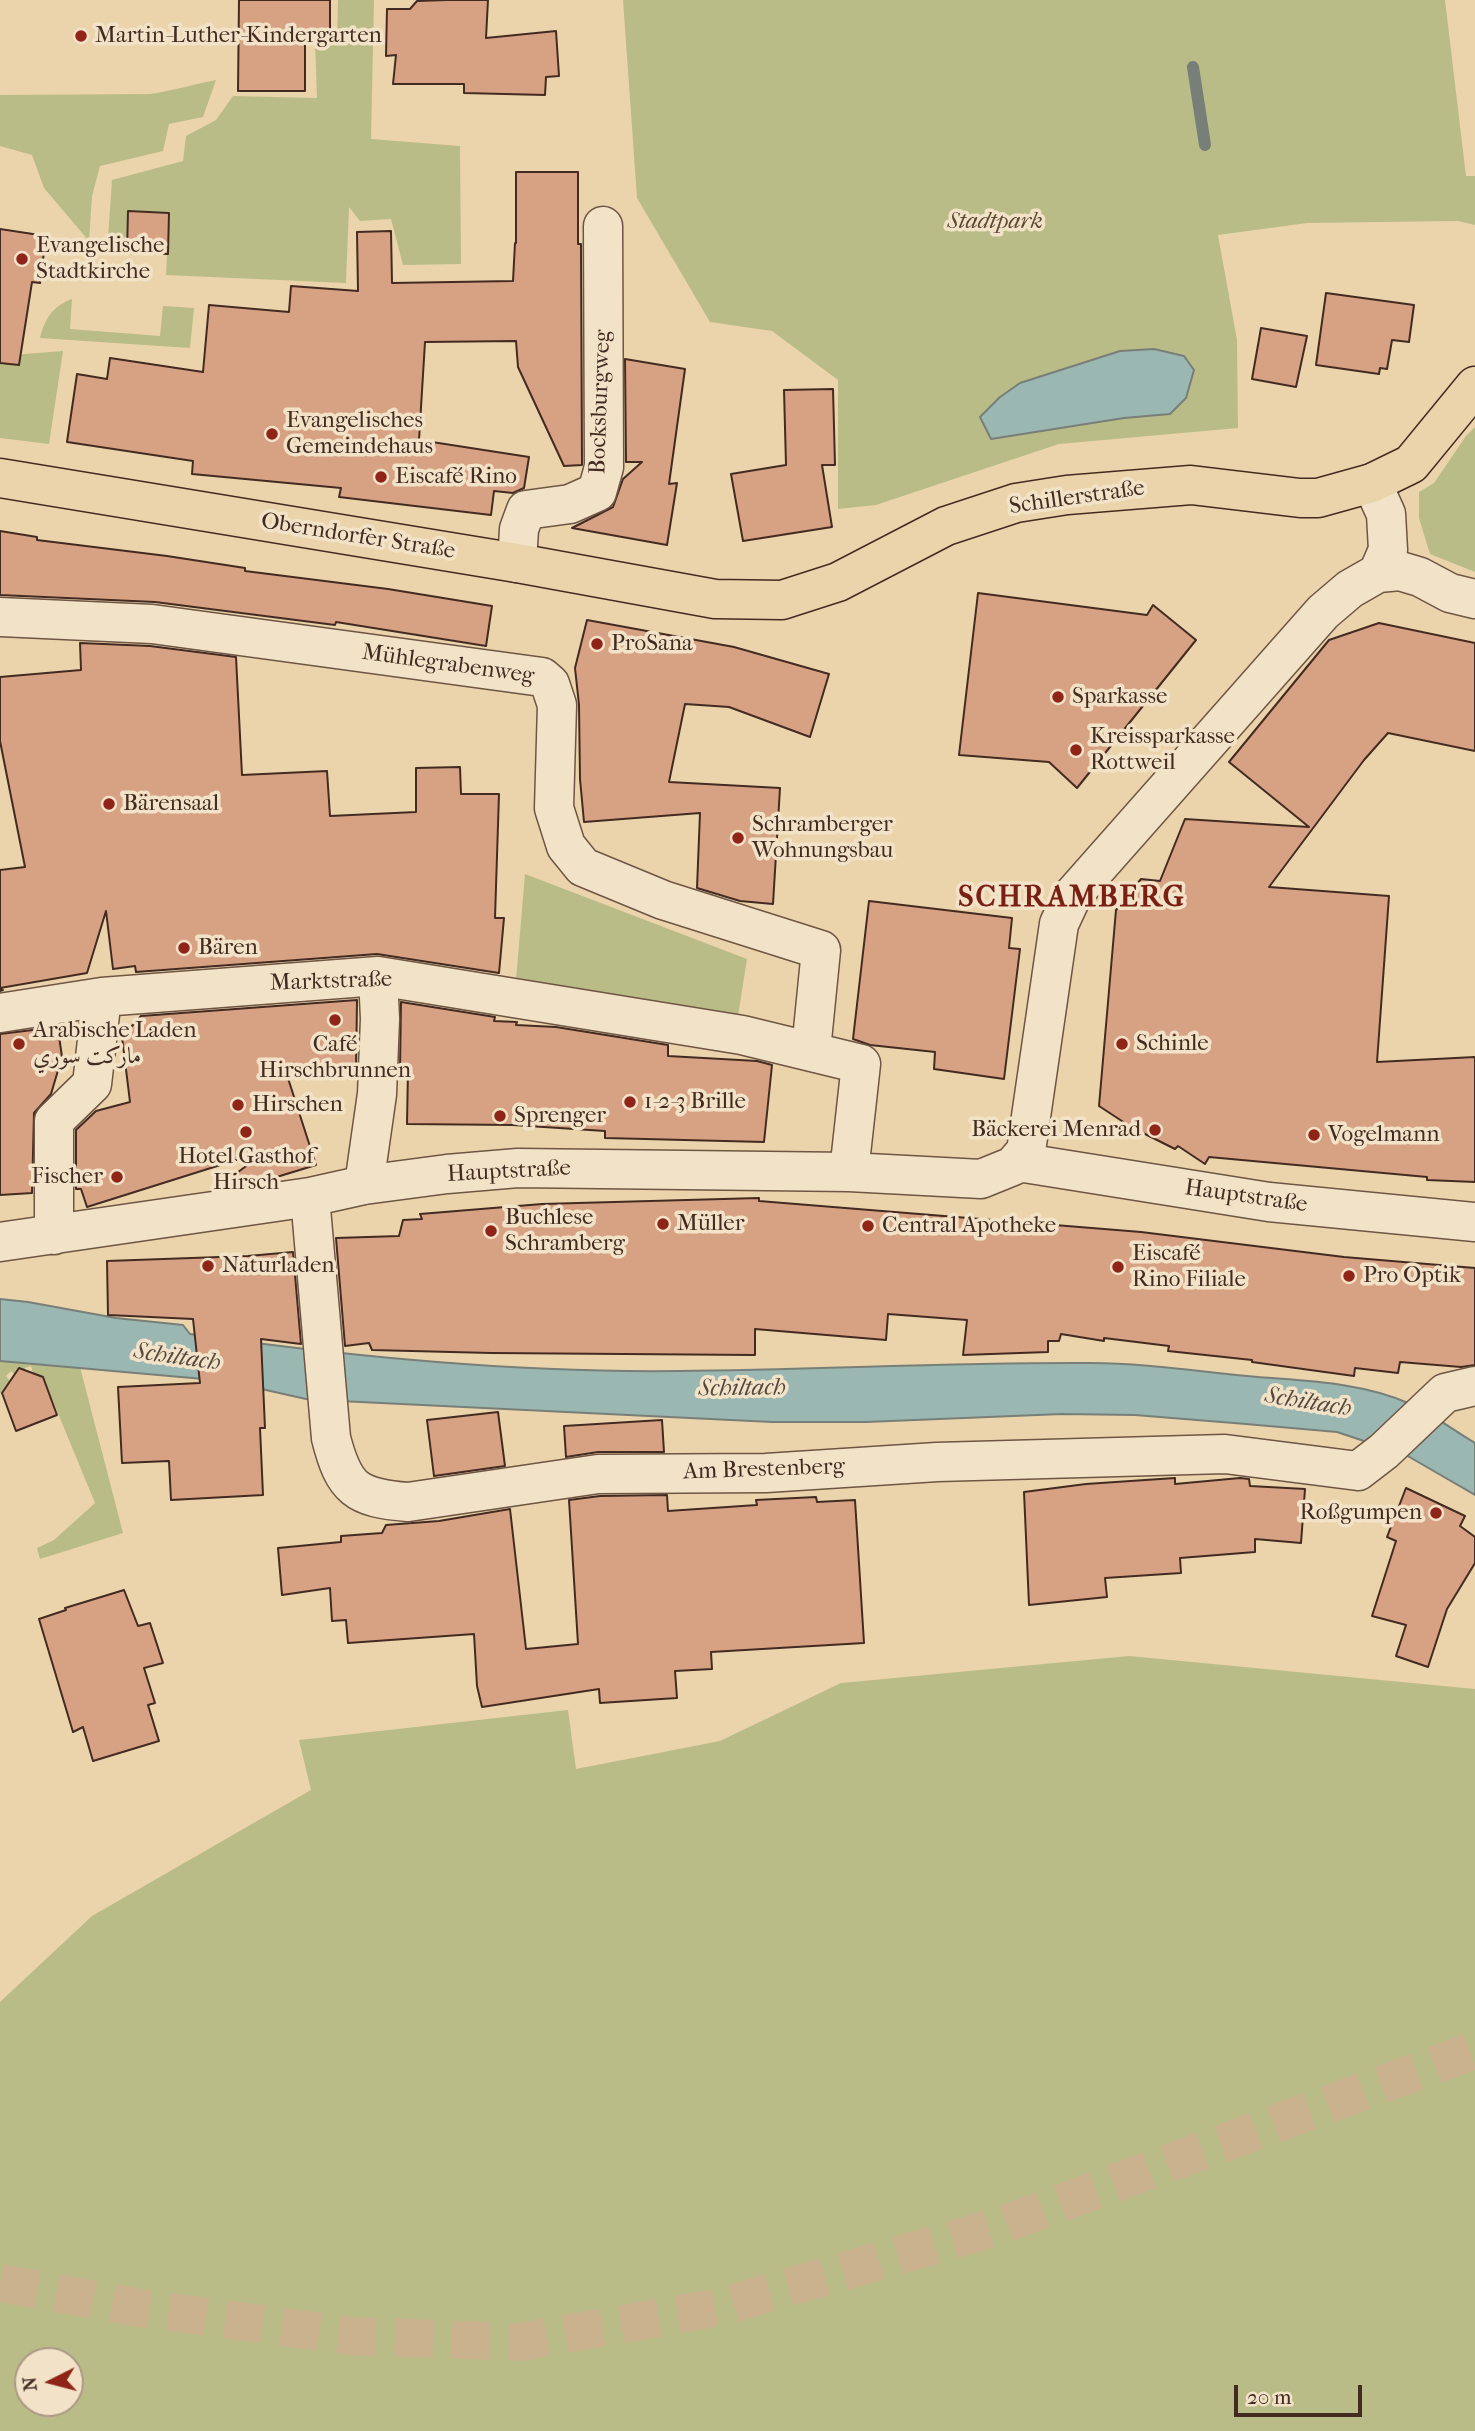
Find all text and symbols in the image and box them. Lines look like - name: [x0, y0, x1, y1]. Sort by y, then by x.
- place label: Martin-Luther-Kindergarten: [95, 22, 382, 50]
- marker: Martin-Luther-Kindergarten: [73, 28, 89, 44]
- park label: Stadtpark: [947, 208, 1043, 236]
- place label: Evangelische Stadtkirche: [36, 232, 164, 286]
- marker: Evangelische Stadtkirche: [14, 251, 30, 267]
- street label: Bocksburgweg: [585, 329, 617, 475]
- place label: Evangelisches Gemeindehaus: [286, 407, 433, 461]
- marker: Evangelisches Gemeindehaus: [264, 426, 280, 442]
- place label: Eiscafé Rino: [395, 463, 517, 491]
- marker: Eiscafé Rino: [373, 469, 389, 485]
- street label: Schillerstraße: [1008, 475, 1146, 521]
- street label: Oberndorfer Straße: [259, 508, 457, 566]
- place label: ProSana: [611, 630, 693, 658]
- marker: ProSana: [589, 636, 605, 652]
- street label: Mühlegrabenweg: [360, 639, 536, 691]
- place label: Sparkasse: [1072, 683, 1167, 711]
- marker: Sparkasse: [1050, 689, 1066, 705]
- place label: Kreissparkasse Rottweil: [1090, 723, 1235, 777]
- marker: Kreissparkasse Rottweil: [1068, 742, 1084, 758]
- place label: Bärensaal: [123, 790, 219, 818]
- marker: Bärensaal: [101, 796, 117, 812]
- place label: Schramberger Wohnungsbau: [752, 811, 893, 865]
- marker: Schramberger Wohnungsbau: [730, 830, 746, 846]
- district label: SCHRAMBERG: [959, 881, 1185, 917]
- place label: Bären: [198, 934, 258, 962]
- marker: Bären: [176, 940, 192, 956]
- street label: Marktstraße: [269, 966, 393, 998]
- marker: Café Hirschbrunnen: [327, 1012, 343, 1028]
- place label: Arabische Laden ماركت سوري: [33, 1017, 197, 1071]
- place label: Schinle: [1136, 1030, 1209, 1058]
- place label: Café Hirschbrunnen: [259, 1031, 411, 1085]
- marker: Arabische Laden ماركت سوري: [11, 1036, 27, 1052]
- marker: Schinle: [1114, 1036, 1130, 1052]
- place label: 1-2-3 Brille: [644, 1088, 746, 1116]
- place label: Hirschen: [252, 1091, 343, 1119]
- marker: 1-2-3 Brille: [622, 1094, 638, 1110]
- marker: Hirschen: [230, 1097, 246, 1113]
- place label: Sprenger: [514, 1102, 606, 1130]
- marker: Sprenger: [492, 1108, 508, 1124]
- place label: Bäckerei Menrad: [971, 1116, 1141, 1144]
- place label: Vogelmann: [1328, 1121, 1440, 1149]
- marker: Bäckerei Menrad: [1147, 1122, 1163, 1138]
- marker: Hotel Gasthof Hirsch: [238, 1124, 254, 1140]
- marker: Vogelmann: [1306, 1127, 1322, 1143]
- place label: Hotel Gasthof Hirsch: [178, 1143, 314, 1197]
- street label: Hauptstraße: [447, 1155, 571, 1189]
- place label: Fischer: [31, 1163, 103, 1191]
- marker: Fischer: [109, 1169, 125, 1185]
- street label: Hauptstraße: [1183, 1175, 1309, 1219]
- place label: Buchlese Schramberg: [505, 1204, 625, 1258]
- place label: Müller: [677, 1210, 745, 1238]
- place label: Central Apotheke: [882, 1212, 1056, 1240]
- marker: Müller: [655, 1216, 671, 1232]
- marker: Central Apotheke: [860, 1218, 876, 1234]
- marker: Buchlese Schramberg: [483, 1223, 499, 1239]
- place label: Eiscafé Rino Filiale: [1132, 1240, 1246, 1294]
- place label: Naturladen: [222, 1252, 335, 1280]
- marker: Naturladen: [200, 1258, 216, 1274]
- marker: Eiscafé Rino Filiale: [1110, 1259, 1126, 1275]
- place label: Pro Optik: [1363, 1262, 1461, 1290]
- marker: Pro Optik: [1341, 1268, 1357, 1284]
- water label: Schiltach: [132, 1338, 222, 1378]
- water label: Schiltach: [698, 1374, 786, 1404]
- water label: Schiltach: [1263, 1382, 1353, 1424]
- street label: Am Brestenberg: [683, 1453, 845, 1487]
- place label: Roßgumpen: [1299, 1499, 1422, 1527]
- marker: Roßgumpen: [1428, 1505, 1444, 1521]
- north arrow: [14, 2347, 84, 2417]
- scale bar: [1237, 2372, 1365, 2416]
- text: N: [18, 2376, 42, 2392]
- text: 20 m: [1247, 2385, 1291, 2409]

